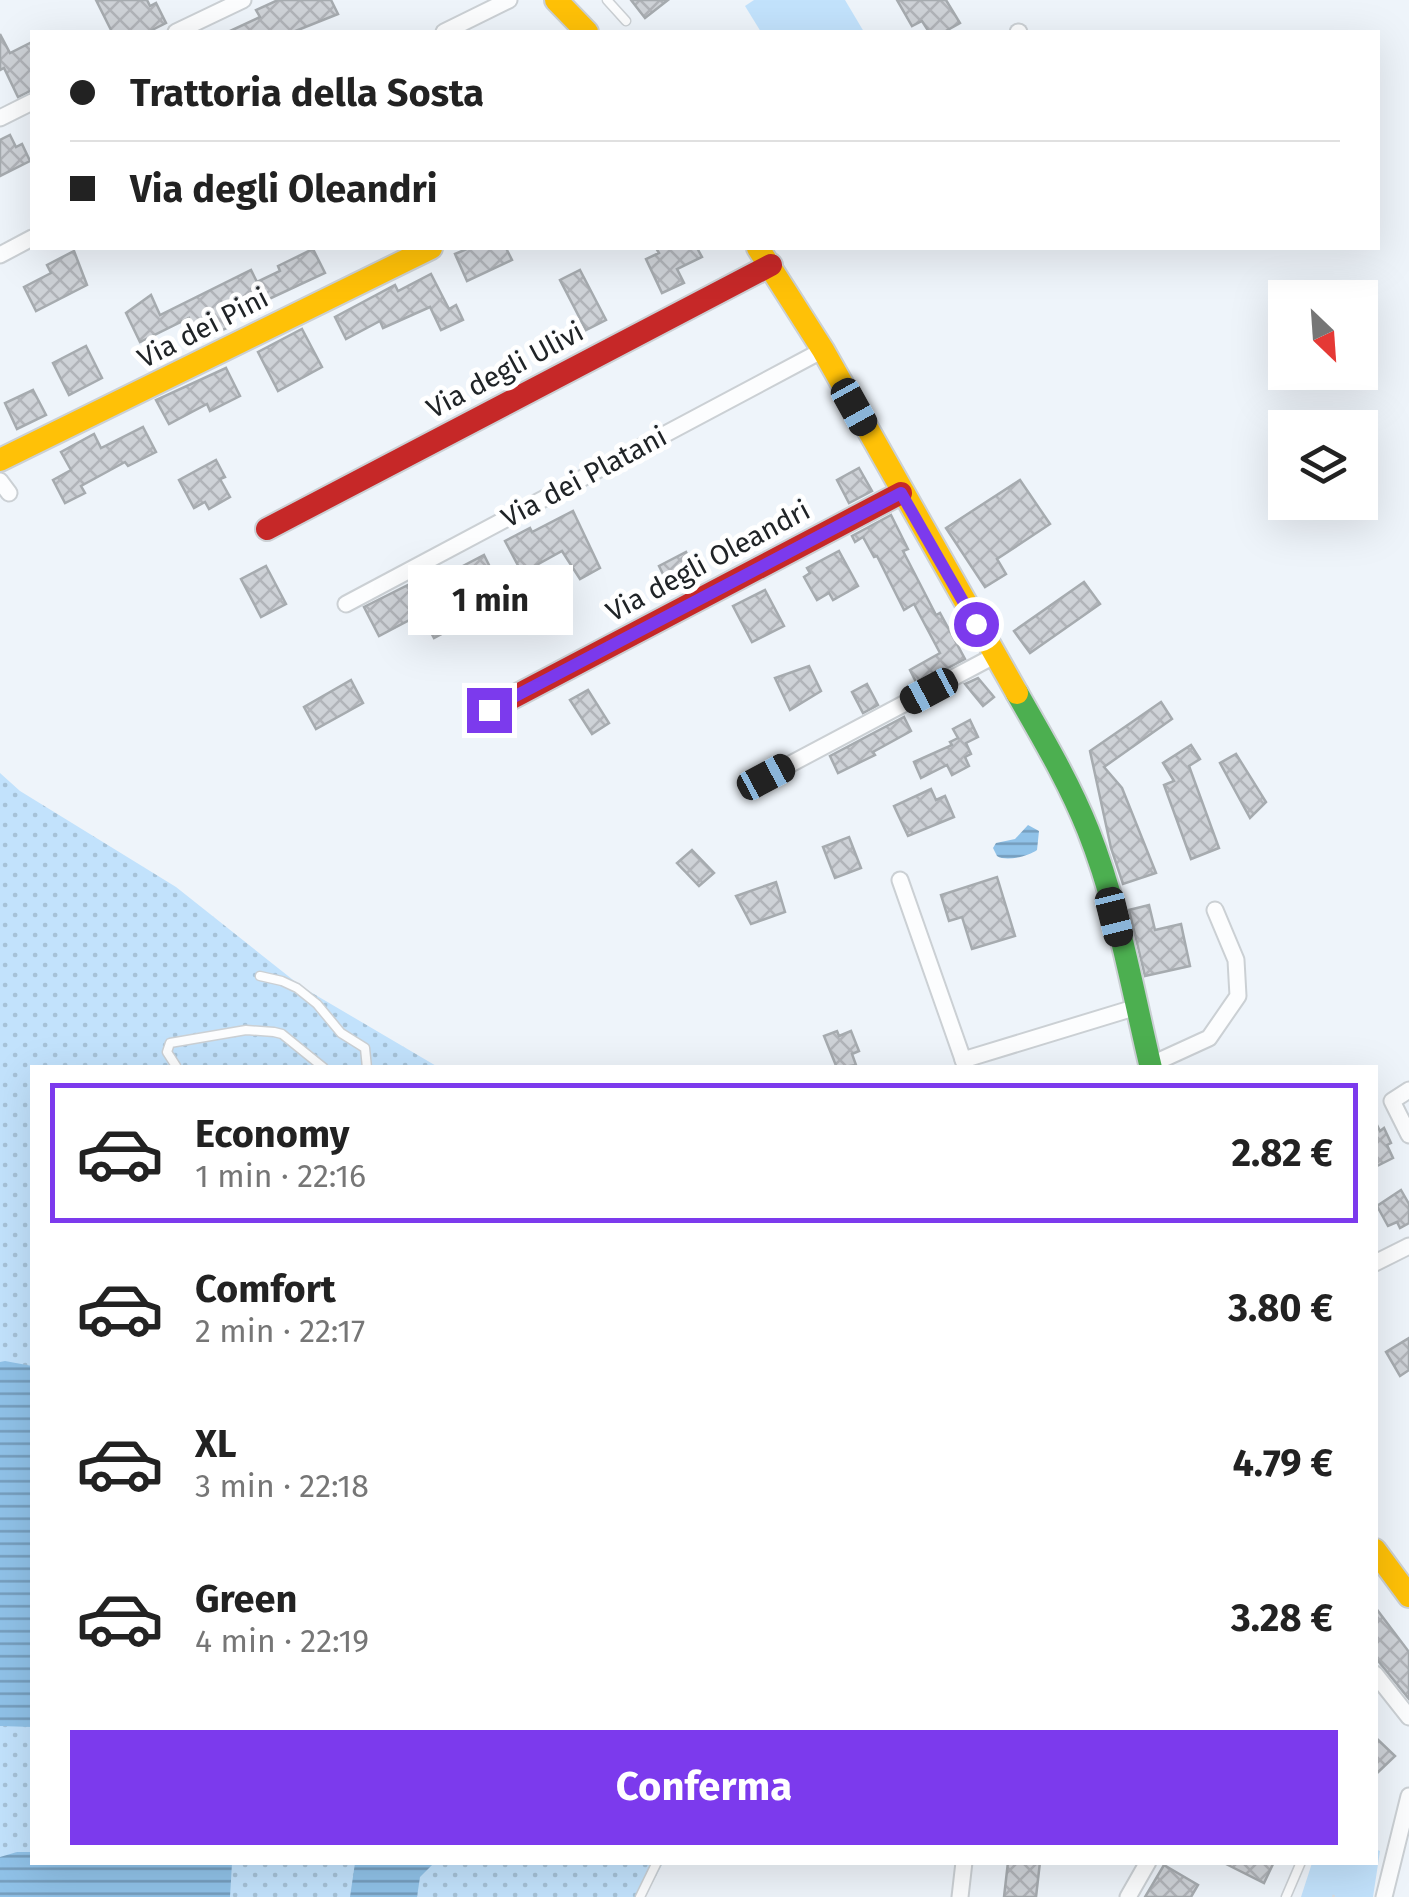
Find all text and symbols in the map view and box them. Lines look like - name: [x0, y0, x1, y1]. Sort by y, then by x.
- text: Trattoria della Sosta: [130, 70, 484, 116]
- text: Via degli Oleandri: [130, 166, 437, 212]
- north arrow: [1268, 280, 1378, 390]
- map controls: [1268, 280, 1378, 520]
- street label: Via dei Pini: [132, 281, 274, 375]
- street label: Via degli Ulivi: [421, 315, 589, 425]
- car: [826, 373, 882, 441]
- button: layers: [1268, 410, 1378, 520]
- street label: Via dei Platani: [496, 420, 672, 534]
- street label: Via degli Oleandri: [601, 493, 815, 629]
- callout: 1 min: [406, 565, 572, 635]
- text: 1 min: [452, 581, 529, 619]
- route start: [954, 602, 999, 647]
- car: [895, 664, 963, 718]
- route end: [467, 688, 512, 733]
- car: [732, 750, 800, 804]
- car: [1092, 884, 1136, 950]
- icon: car: [75, 1108, 165, 1198]
- text: Economy: [195, 1111, 350, 1157]
- text: 2.82 €: [1231, 1130, 1333, 1176]
- text: 1 min · 22:16: [195, 1157, 366, 1195]
- icon: car: [75, 1263, 165, 1353]
- text: Comfort: [195, 1266, 336, 1312]
- text: 3.80 €: [1228, 1285, 1333, 1331]
- text: 2 min · 22:17: [195, 1312, 365, 1350]
- icon: car: [75, 1418, 165, 1508]
- text: XL: [195, 1421, 237, 1467]
- text: 4.79 €: [1232, 1440, 1333, 1486]
- text: 3 min · 22:18: [195, 1467, 369, 1505]
- icon: car: [75, 1573, 165, 1663]
- text: Green: [195, 1576, 298, 1622]
- text: 3.28 €: [1231, 1595, 1333, 1641]
- text: 4 min · 22:19: [195, 1622, 369, 1660]
- button: Conferma: [70, 1730, 1338, 1845]

